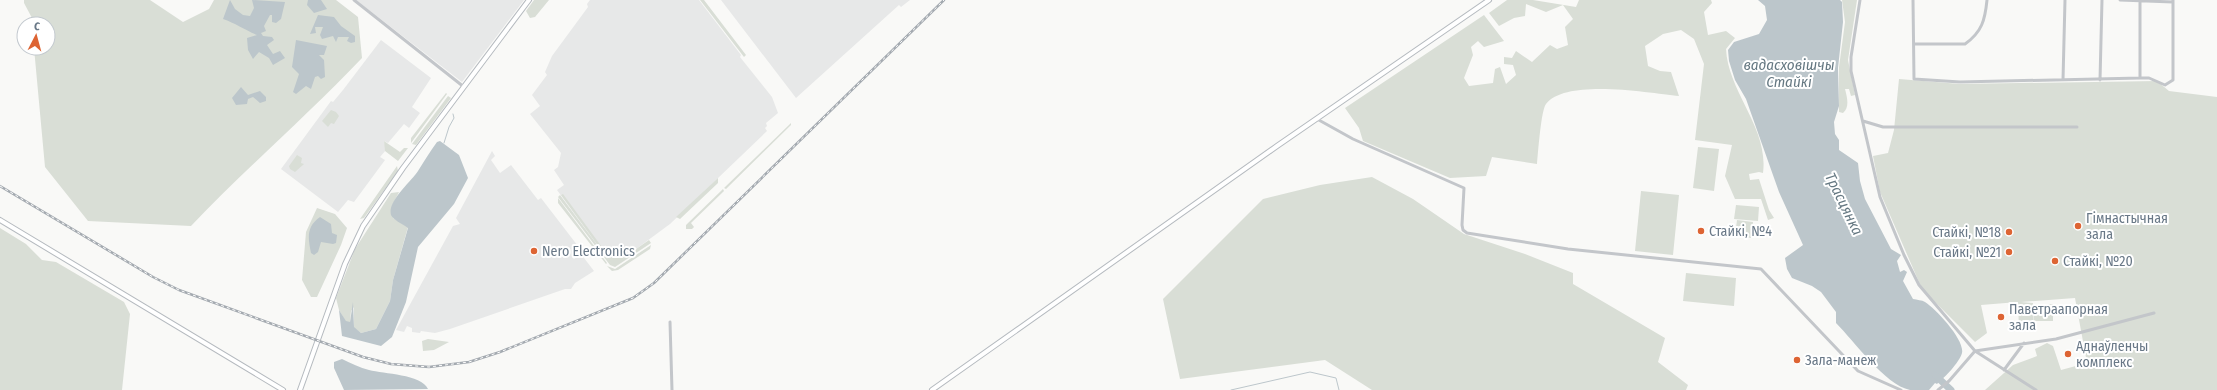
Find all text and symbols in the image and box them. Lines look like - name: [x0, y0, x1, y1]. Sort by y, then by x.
- north arrow: [16, 16, 56, 56]
- text: С: [33, 20, 41, 33]
- water label: вадасховішчы Стайкі: [1744, 56, 1835, 91]
- water label: Трасцянка: [1821, 170, 1867, 238]
- place label: Гімнастычная зала: [2086, 210, 2168, 243]
- marker: Гімнастычная зала: [2073, 221, 2083, 231]
- place label: Стайкі, №4: [1709, 223, 1772, 240]
- place label: Стайкі, №18: [1932, 224, 2001, 241]
- marker: Стайкі, №4: [1696, 226, 1706, 236]
- marker: Стайкі, №18: [2004, 227, 2014, 237]
- place label: Nero Electronics: [542, 243, 635, 260]
- place label: Стайкі, №21: [1933, 244, 2001, 261]
- marker: Nero Electronics: [529, 246, 539, 256]
- marker: Стайкі, №21: [2004, 247, 2014, 257]
- place label: Стайкі, №20: [2063, 253, 2133, 270]
- marker: Стайкі, №20: [2050, 256, 2060, 266]
- place label: Паветраапорная зала: [2009, 301, 2108, 334]
- marker: Паветраапорная зала: [1996, 312, 2006, 322]
- place label: Аднаўленчы комплекс: [2076, 338, 2148, 371]
- marker: Аднаўленчы комплекс: [2063, 349, 2073, 359]
- place label: Зала-манеж: [1805, 352, 1876, 369]
- marker: Зала-манеж: [1792, 355, 1802, 365]

